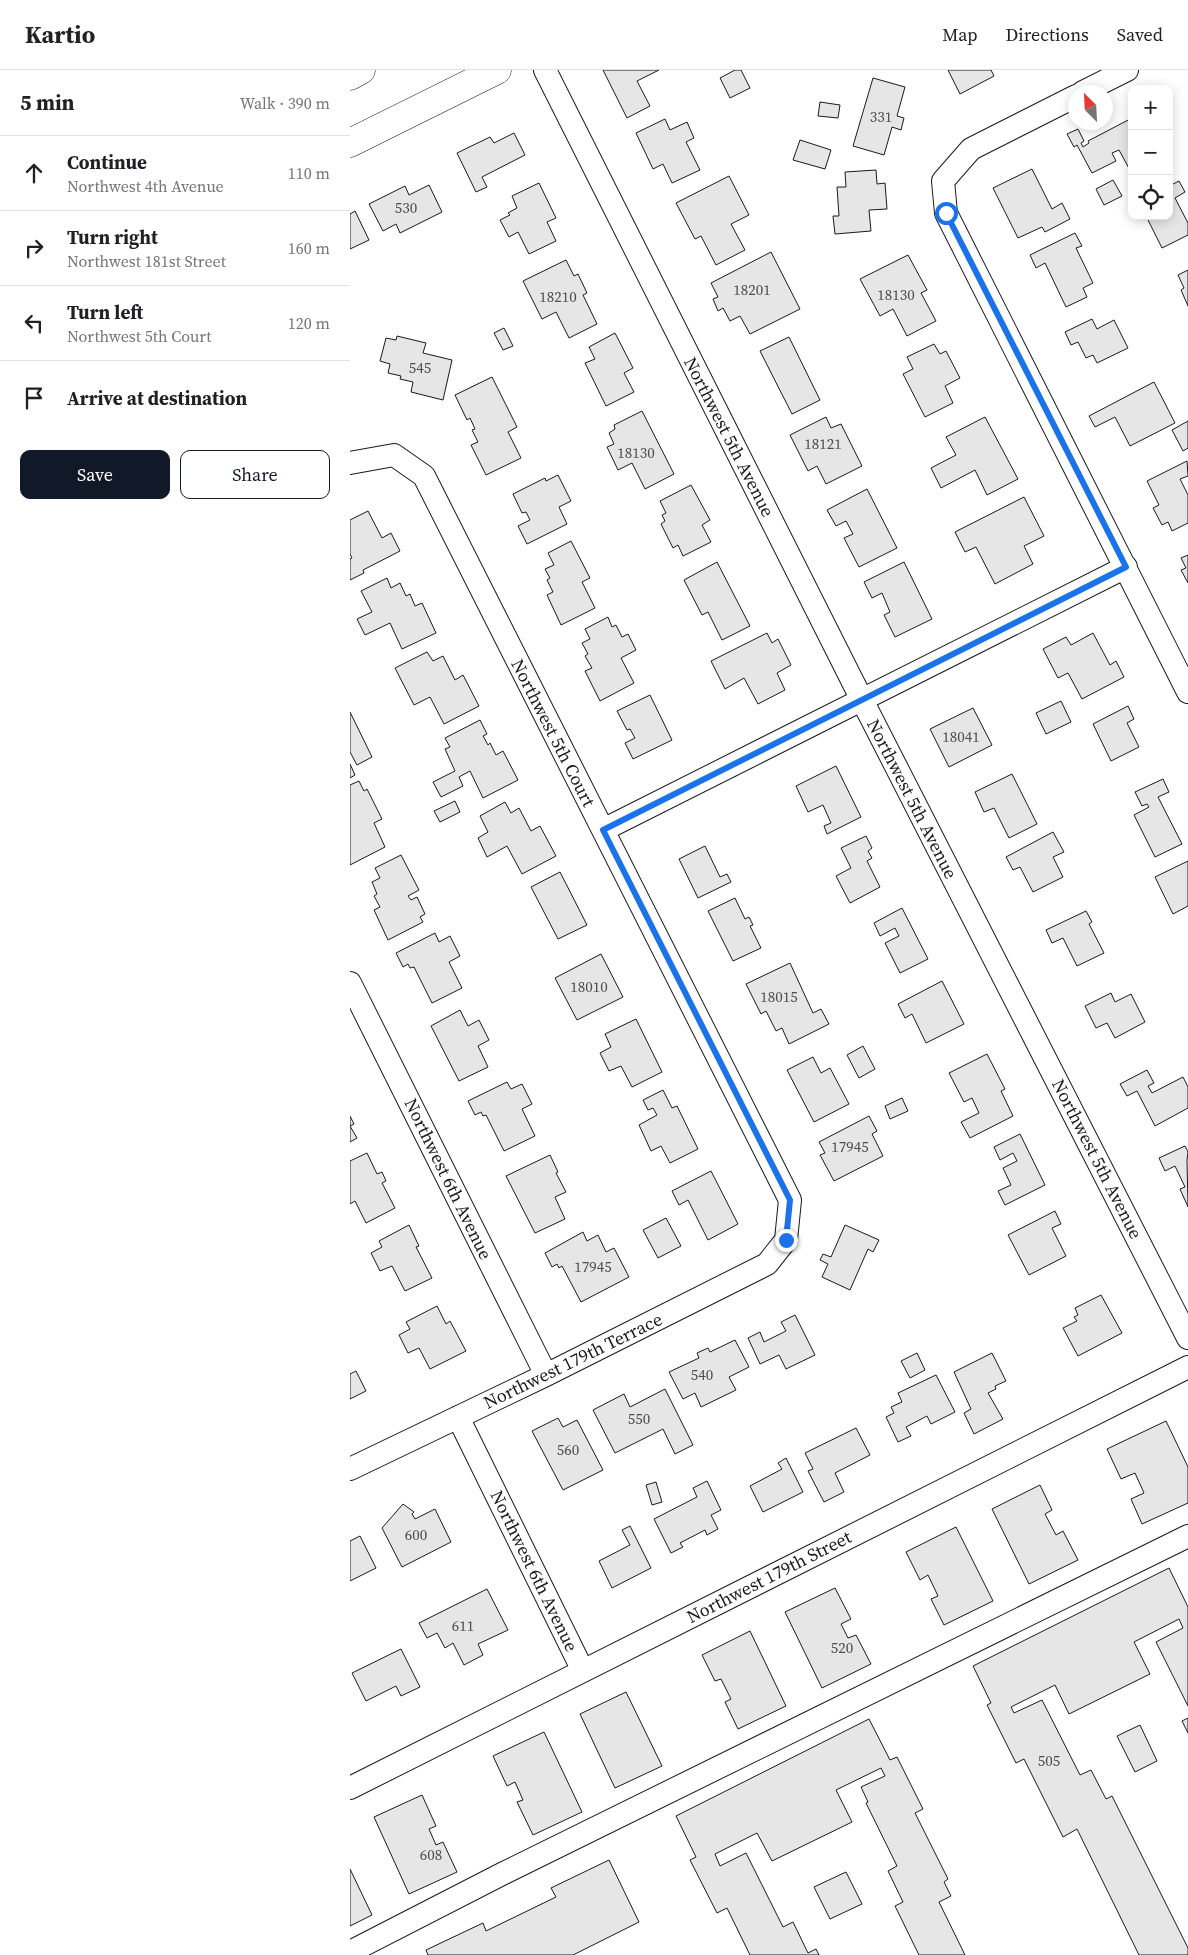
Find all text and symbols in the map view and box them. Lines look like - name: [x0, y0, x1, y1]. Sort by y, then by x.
- text: Kartio: [25, 18, 95, 51]
- text: Map: [942, 22, 978, 47]
- text: Directions: [1006, 22, 1089, 47]
- text: Saved: [1117, 22, 1163, 47]
- north arrow: [1068, 85, 1113, 130]
- map controls: [1128, 85, 1173, 220]
- button: +: [1128, 85, 1173, 130]
- text: 5 min: [20, 88, 75, 117]
- text: Walk · 390 m: [240, 92, 330, 114]
- house number: 331: [870, 106, 892, 127]
- button: −: [1128, 130, 1173, 175]
- text: Continue: [67, 149, 147, 175]
- icon: ahead: [20, 159, 48, 187]
- text: 110 m: [288, 162, 330, 184]
- text: Northwest 4th Avenue: [67, 175, 224, 197]
- button: locate: [1128, 175, 1173, 220]
- house number: 530: [395, 197, 417, 218]
- route start: [935, 202, 958, 225]
- text: Turn right: [67, 224, 158, 250]
- icon: right: [20, 234, 48, 262]
- text: 160 m: [288, 237, 330, 259]
- text: Northwest 181st Street: [67, 250, 226, 272]
- house number: 18201: [733, 279, 771, 300]
- house number: 18130: [877, 284, 915, 305]
- house number: 18210: [539, 286, 577, 307]
- text: Turn left: [67, 299, 143, 325]
- icon: left: [20, 309, 48, 337]
- text: 120 m: [288, 312, 330, 334]
- text: Northwest 5th Court: [67, 325, 212, 347]
- street label: Northwest 5th Avenue: [678, 353, 781, 521]
- house number: 545: [409, 357, 431, 378]
- icon: arrive: [20, 384, 48, 412]
- text: Arrive at destination: [67, 385, 247, 411]
- house number: 18121: [804, 433, 842, 454]
- house number: 18130: [617, 442, 655, 463]
- button: Save: [20, 450, 170, 499]
- button: Share: [180, 450, 330, 499]
- street label: Northwest 5th Court: [505, 655, 602, 811]
- street label: Northwest 5th Avenue: [861, 715, 964, 883]
- house number: 18041: [942, 726, 980, 747]
- house number: 18010: [570, 976, 608, 997]
- house number: 18015: [760, 986, 798, 1007]
- street label: Northwest 5th Avenue: [1046, 1075, 1149, 1243]
- street label: Northwest 6th Avenue: [399, 1094, 498, 1264]
- house number: 17945: [831, 1136, 869, 1157]
- route end: [775, 1229, 798, 1252]
- house number: 17945: [574, 1256, 612, 1277]
- street label: Northwest 179th Terrace: [479, 1306, 666, 1415]
- house number: 540: [691, 1364, 713, 1385]
- house number: 550: [628, 1408, 650, 1429]
- house number: 560: [557, 1439, 579, 1460]
- street label: Northwest 6th Avenue: [485, 1486, 584, 1656]
- house number: 600: [405, 1524, 427, 1545]
- street label: Northwest 179th Street: [682, 1524, 856, 1629]
- house number: 611: [452, 1615, 474, 1636]
- house number: 520: [831, 1637, 853, 1658]
- house number: 505: [1038, 1750, 1060, 1771]
- house number: 608: [420, 1844, 442, 1865]

